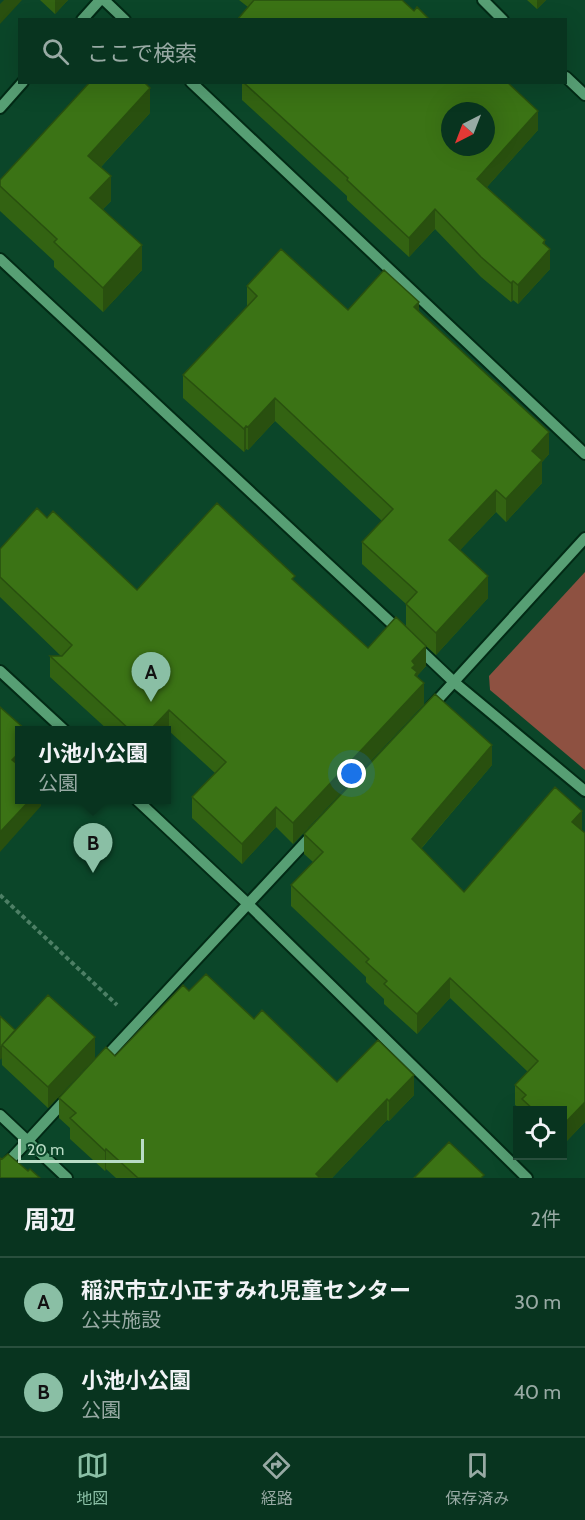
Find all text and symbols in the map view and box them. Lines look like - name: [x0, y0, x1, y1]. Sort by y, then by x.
- search box: [18, 18, 567, 84]
- icon: search: [39, 35, 72, 68]
- text: ここで検索: [87, 40, 197, 67]
- north arrow: [441, 102, 495, 156]
- pin: A: [132, 652, 170, 702]
- popup: [15, 726, 171, 804]
- text: 小池小公園: [38, 740, 148, 767]
- your location: [337, 759, 366, 788]
- text: 公園: [38, 771, 78, 795]
- pin: B: [74, 824, 112, 873]
- map controls: [513, 1106, 567, 1160]
- button: locate: [513, 1106, 567, 1160]
- scale bar: [18, 1136, 144, 1164]
- text: 20 m: [27, 1140, 64, 1159]
- text: 周辺: [24, 1204, 76, 1236]
- text: 2件: [531, 1207, 561, 1231]
- text: 稲沢市立小正すみれ児童センター: [81, 1277, 411, 1304]
- text: A: [37, 1290, 50, 1314]
- text: 30 m: [514, 1290, 561, 1314]
- text: 公共施設: [81, 1308, 161, 1332]
- text: 小池小公園: [81, 1367, 191, 1394]
- text: B: [37, 1380, 50, 1404]
- text: 40 m: [513, 1380, 561, 1404]
- text: 公園: [81, 1398, 121, 1422]
- tab: 地図: [76, 1449, 109, 1509]
- tab: 経路: [260, 1449, 293, 1509]
- tab: 保存済み: [445, 1449, 509, 1509]

